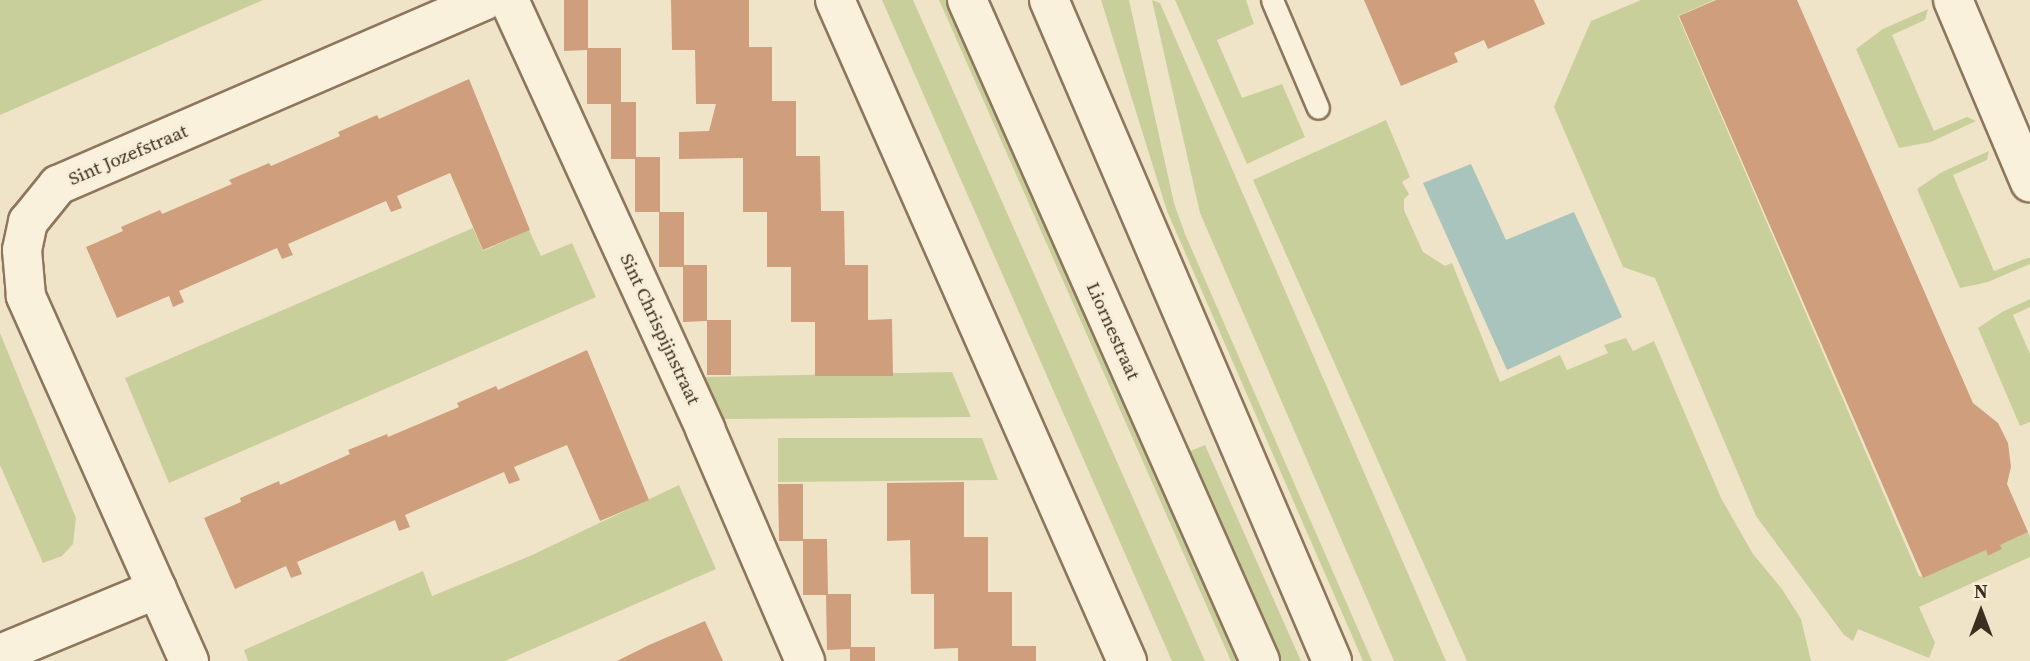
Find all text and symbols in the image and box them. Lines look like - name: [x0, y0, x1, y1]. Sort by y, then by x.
- street label: Sint Jozefstraat: [65, 120, 191, 190]
- street label: Sint Chrispijnstraat: [615, 250, 705, 408]
- street label: Liornestraat: [1081, 279, 1145, 383]
- north arrow: [1946, 577, 2016, 647]
- text: N: [1974, 578, 1988, 604]

